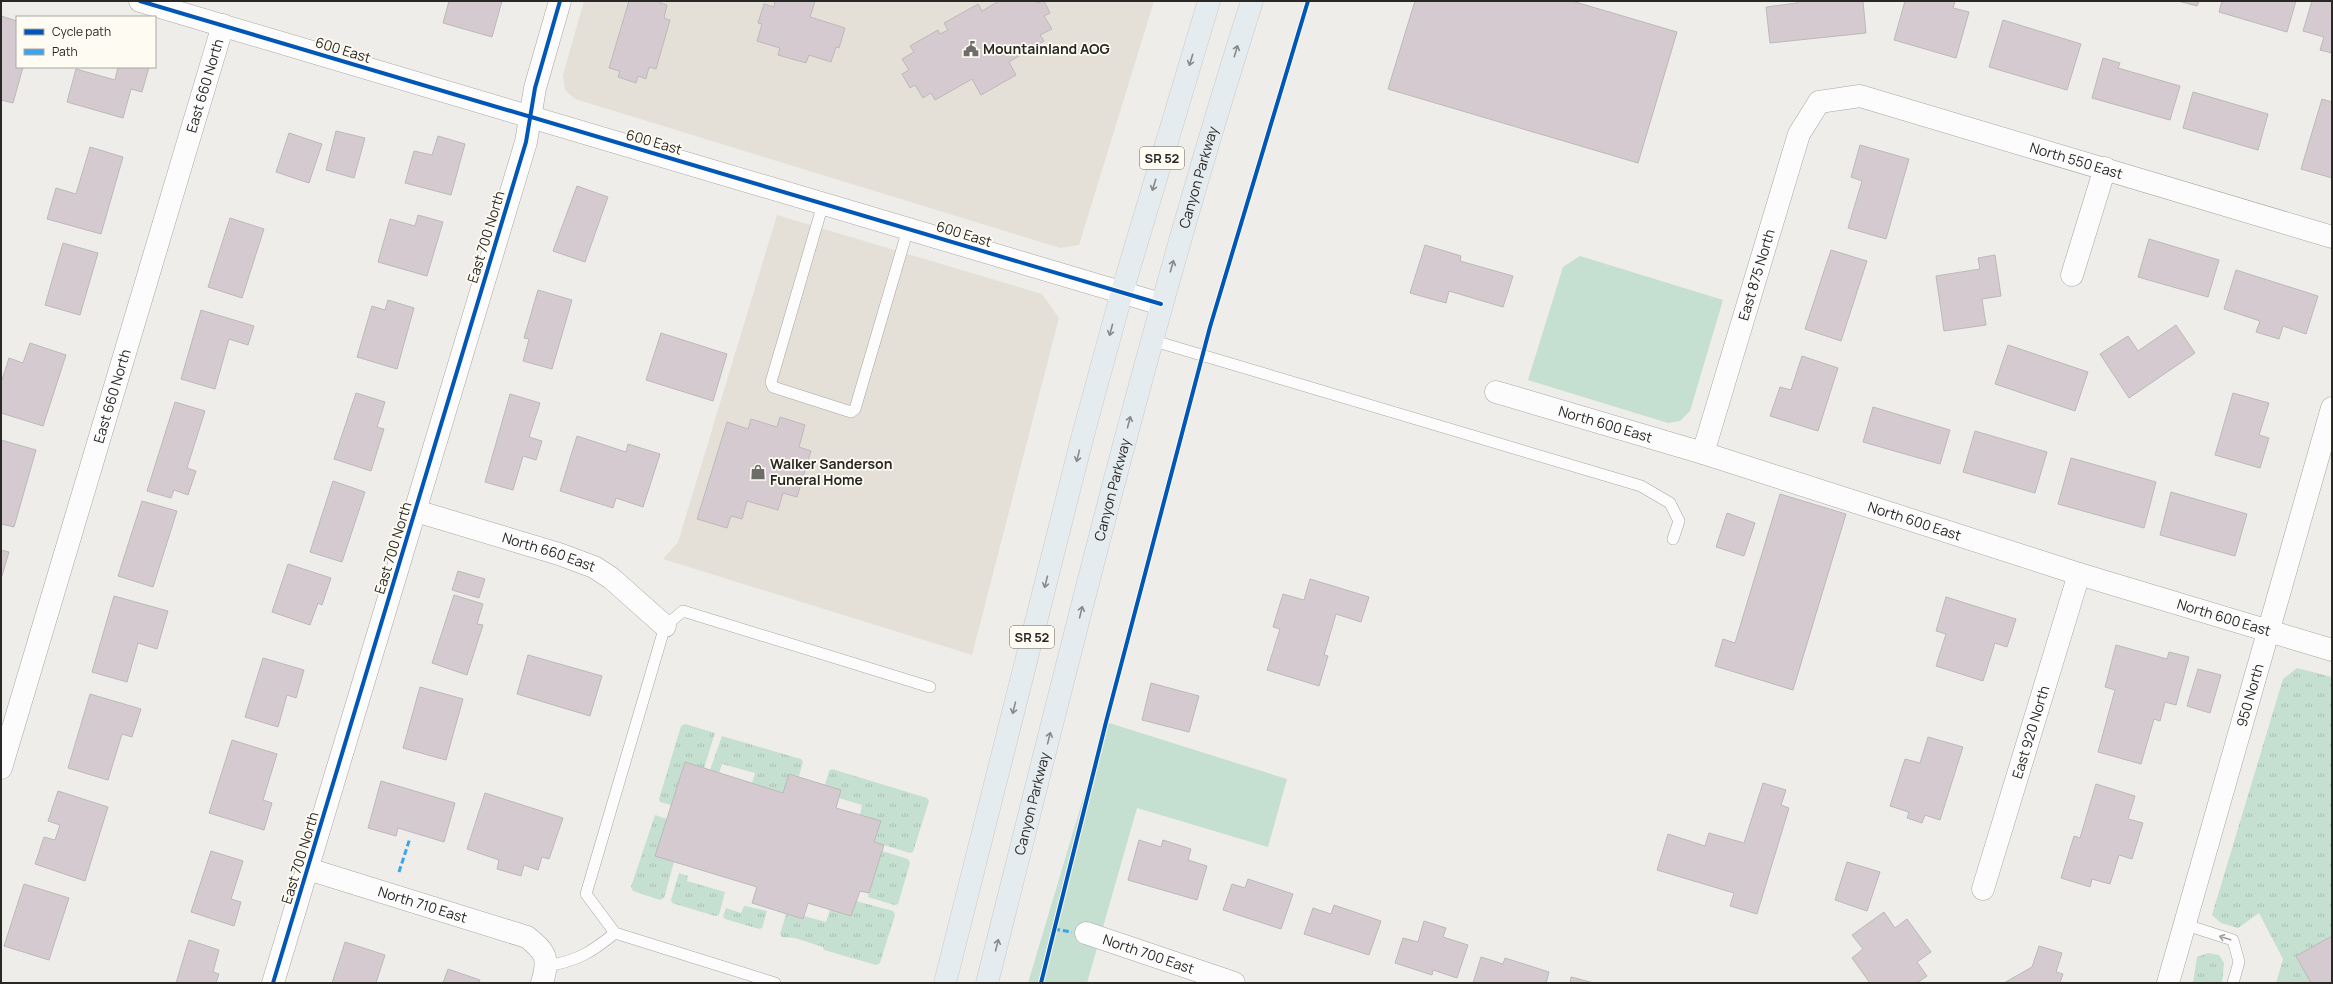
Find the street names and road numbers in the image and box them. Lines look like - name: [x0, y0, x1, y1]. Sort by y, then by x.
- street label: 600 East: [313, 32, 374, 67]
- street label: East 660 North: [181, 36, 227, 135]
- street label: Canyon Parkway: [1174, 123, 1222, 230]
- street label: 600 East: [624, 124, 685, 159]
- street label: North 550 East: [2028, 137, 2125, 183]
- road number: SR 52: [1140, 147, 1184, 169]
- street label: East 700 North: [463, 189, 509, 285]
- street label: 600 East: [934, 216, 995, 251]
- street label: East 875 North: [1733, 227, 1779, 323]
- street label: East 660 North: [89, 347, 135, 445]
- street label: North 600 East: [1556, 401, 1655, 447]
- street label: Canyon Parkway: [1089, 436, 1134, 543]
- street label: North 600 East: [1866, 497, 1964, 545]
- street label: East 700 North: [370, 500, 416, 596]
- street label: North 660 East: [500, 527, 599, 576]
- street label: North 600 East: [2175, 594, 2274, 640]
- road number: SR 52: [1010, 626, 1054, 648]
- street label: 950 North: [2231, 661, 2268, 729]
- street label: East 920 North: [2007, 683, 2053, 781]
- street label: Canyon Parkway: [1010, 749, 1054, 857]
- street label: East 700 North: [277, 810, 323, 906]
- street label: North 710 East: [376, 881, 470, 927]
- street label: North 700 East: [1100, 929, 1197, 978]

